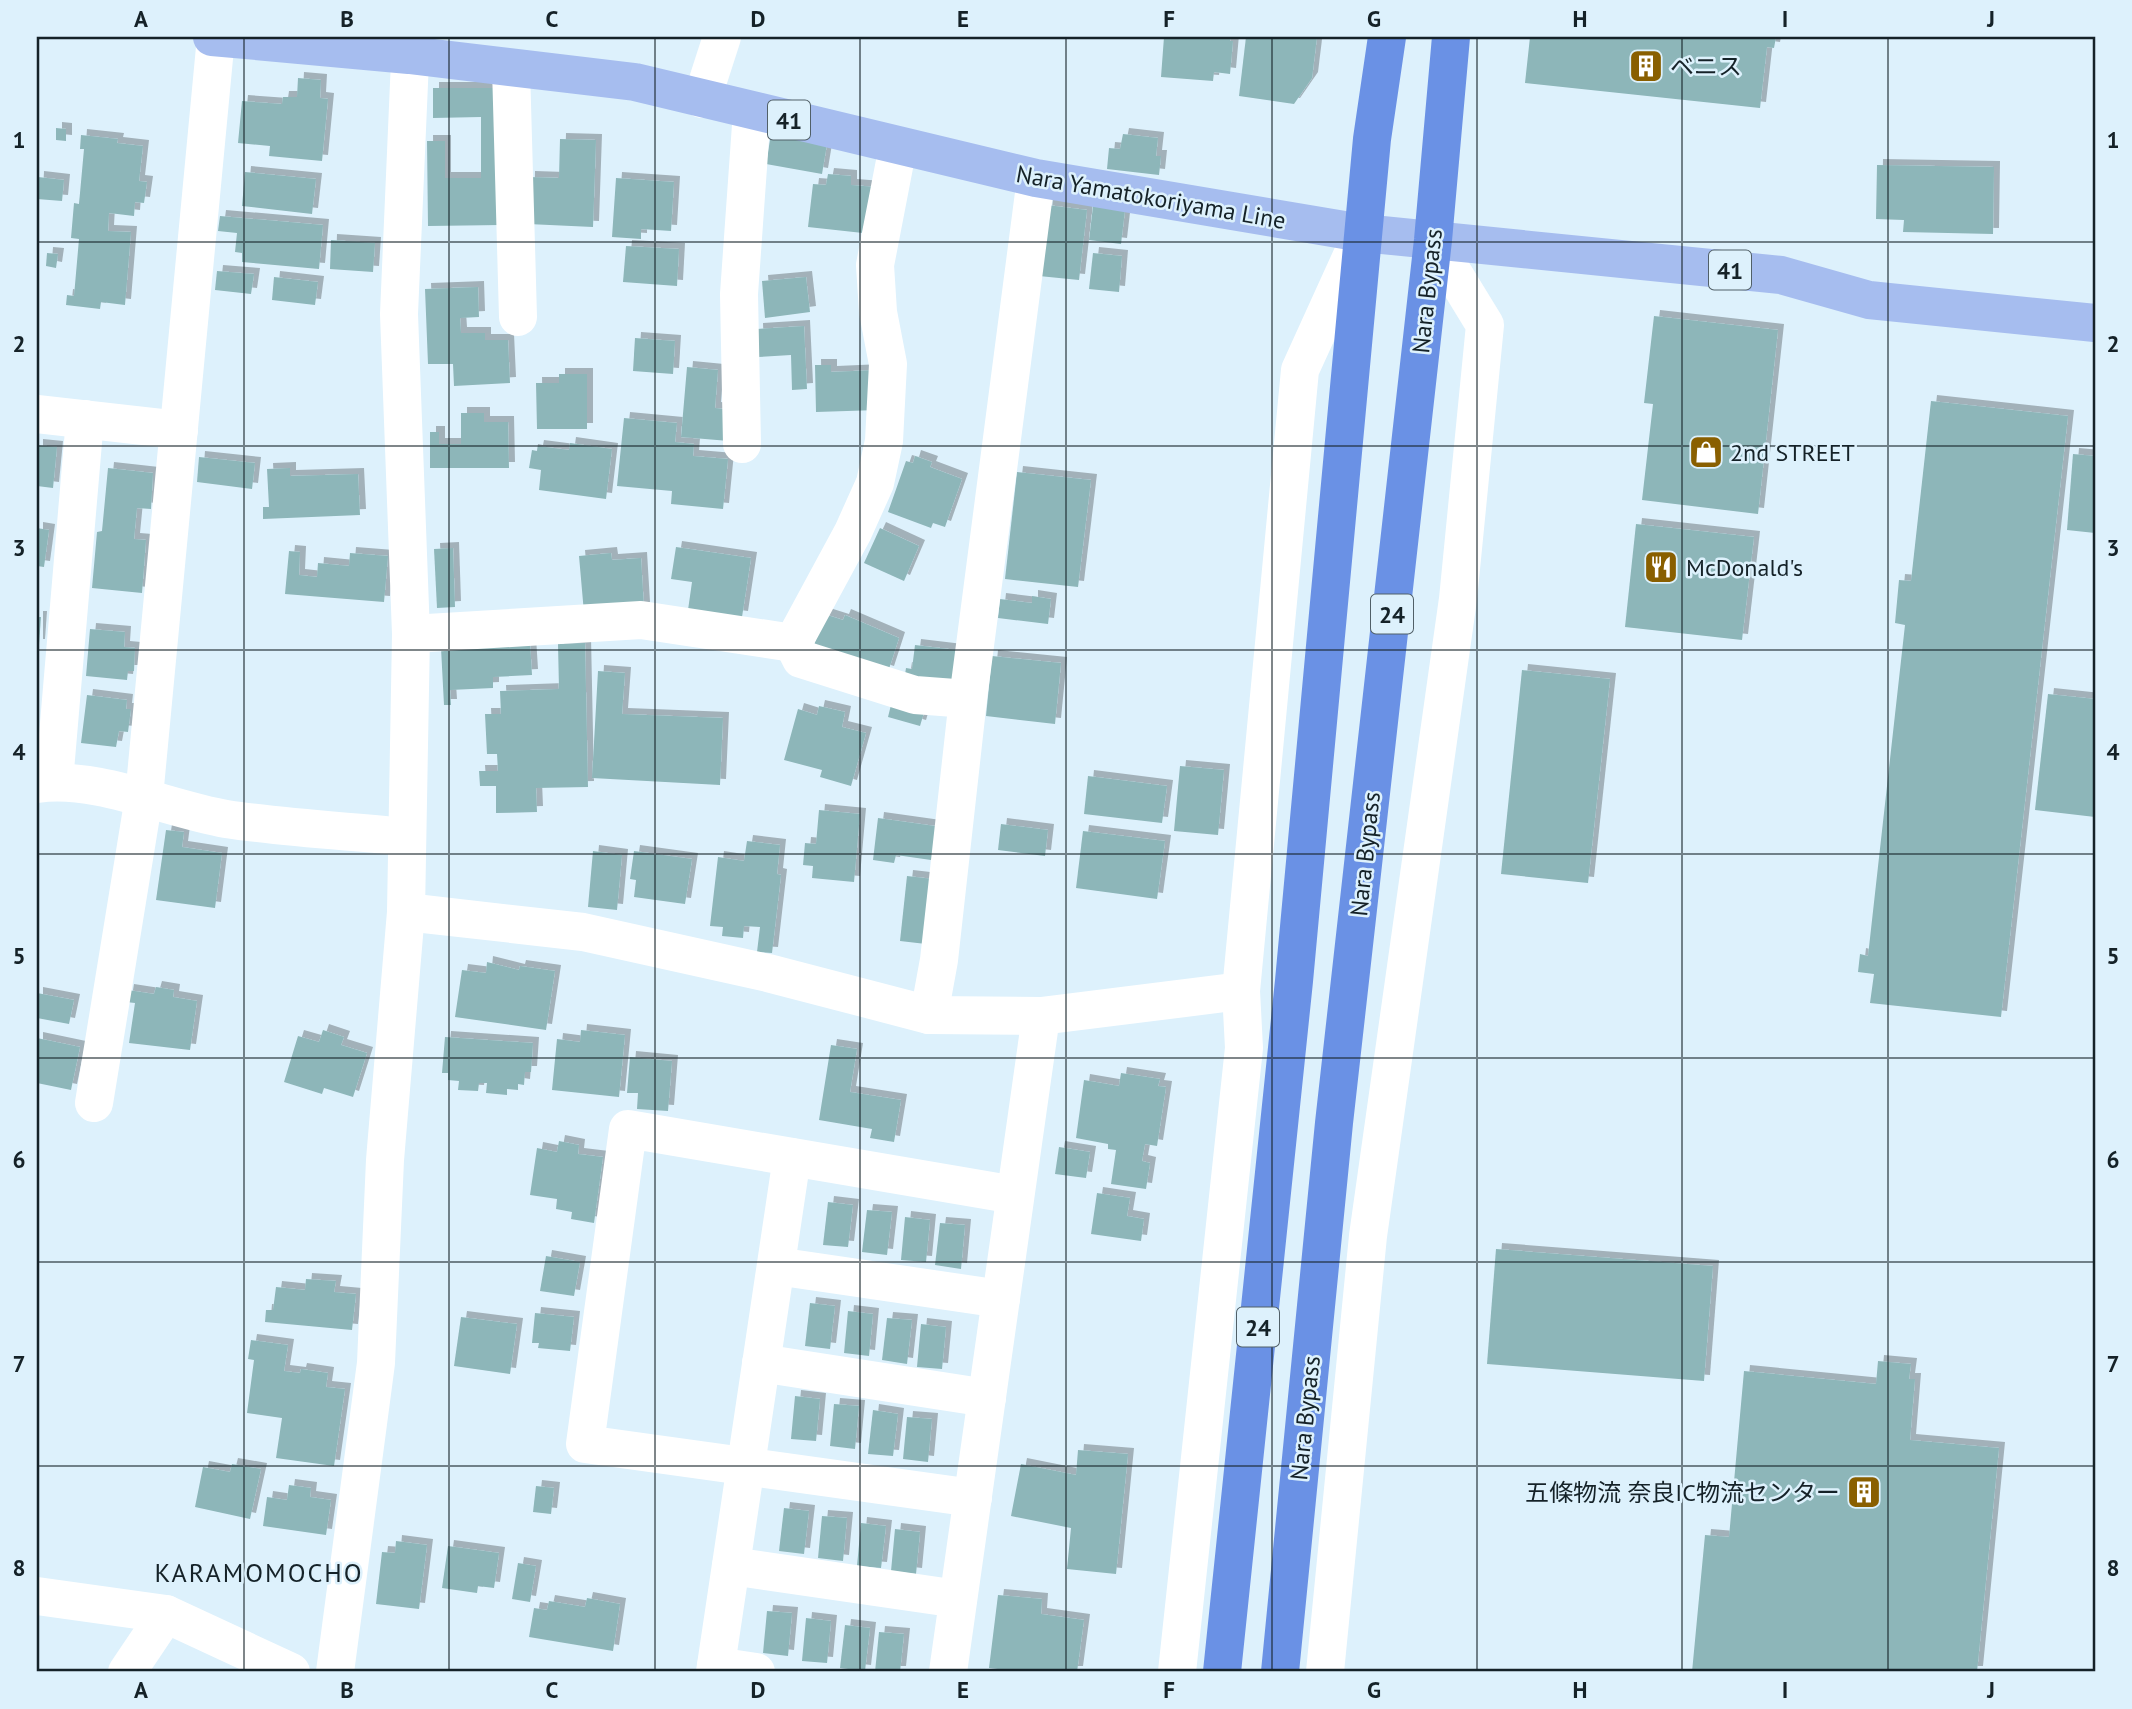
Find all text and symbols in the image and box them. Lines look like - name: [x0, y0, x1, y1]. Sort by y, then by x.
- text: A: [134, 4, 148, 33]
- text: B: [340, 4, 354, 33]
- text: C: [546, 4, 559, 33]
- text: D: [751, 4, 765, 33]
- text: E: [957, 4, 969, 33]
- text: F: [1163, 4, 1175, 33]
- text: G: [1367, 4, 1381, 33]
- text: H: [1573, 4, 1587, 33]
- text: I: [1782, 4, 1788, 33]
- text: J: [1986, 4, 1995, 33]
- building icon: ベニス: [1627, 47, 1665, 85]
- place label: ベニス: [1670, 51, 1742, 82]
- road number: 41: [768, 100, 810, 140]
- text: 1: [12, 125, 26, 154]
- text: 1: [2106, 125, 2120, 154]
- street label: Nara Yamatokoriyama Line: [1014, 158, 1288, 236]
- street label: Nara Bypass: [1405, 227, 1449, 355]
- road number: 41: [1709, 250, 1751, 290]
- text: 2: [12, 329, 26, 358]
- text: 2: [2106, 329, 2120, 358]
- shop icon: 2nd STREET: [1687, 433, 1725, 471]
- place label: 2nd STREET: [1730, 437, 1855, 468]
- text: 3: [12, 533, 26, 562]
- text: 3: [2106, 533, 2120, 562]
- restaurant icon: McDonald's: [1642, 548, 1680, 586]
- place label: McDonald's: [1686, 552, 1803, 583]
- road number: 24: [1371, 594, 1413, 634]
- text: 4: [12, 737, 26, 766]
- text: 4: [2106, 737, 2120, 766]
- street label: Nara Bypass: [1343, 790, 1387, 918]
- text: 5: [12, 941, 26, 970]
- text: 5: [2106, 941, 2120, 970]
- text: 6: [12, 1145, 26, 1174]
- text: 6: [2106, 1145, 2120, 1174]
- road number: 24: [1237, 1308, 1279, 1346]
- text: 7: [12, 1349, 26, 1378]
- text: 7: [2106, 1349, 2120, 1378]
- street label: Nara Bypass: [1283, 1354, 1327, 1482]
- building icon: 五條物流 奈良IC物流センター: [1845, 1473, 1883, 1511]
- place label: 五條物流 奈良IC物流センター: [1525, 1477, 1840, 1508]
- text: 8: [12, 1553, 26, 1582]
- text: 8: [2106, 1553, 2120, 1582]
- district label: KARAMOMOCHO: [154, 1556, 364, 1589]
- text: A: [134, 1675, 148, 1704]
- text: B: [340, 1675, 354, 1704]
- text: C: [546, 1675, 559, 1704]
- text: D: [751, 1675, 765, 1704]
- text: E: [957, 1675, 969, 1704]
- text: F: [1163, 1675, 1175, 1704]
- text: G: [1367, 1675, 1381, 1704]
- text: H: [1573, 1675, 1587, 1704]
- text: I: [1782, 1675, 1788, 1704]
- text: J: [1986, 1675, 1995, 1704]

